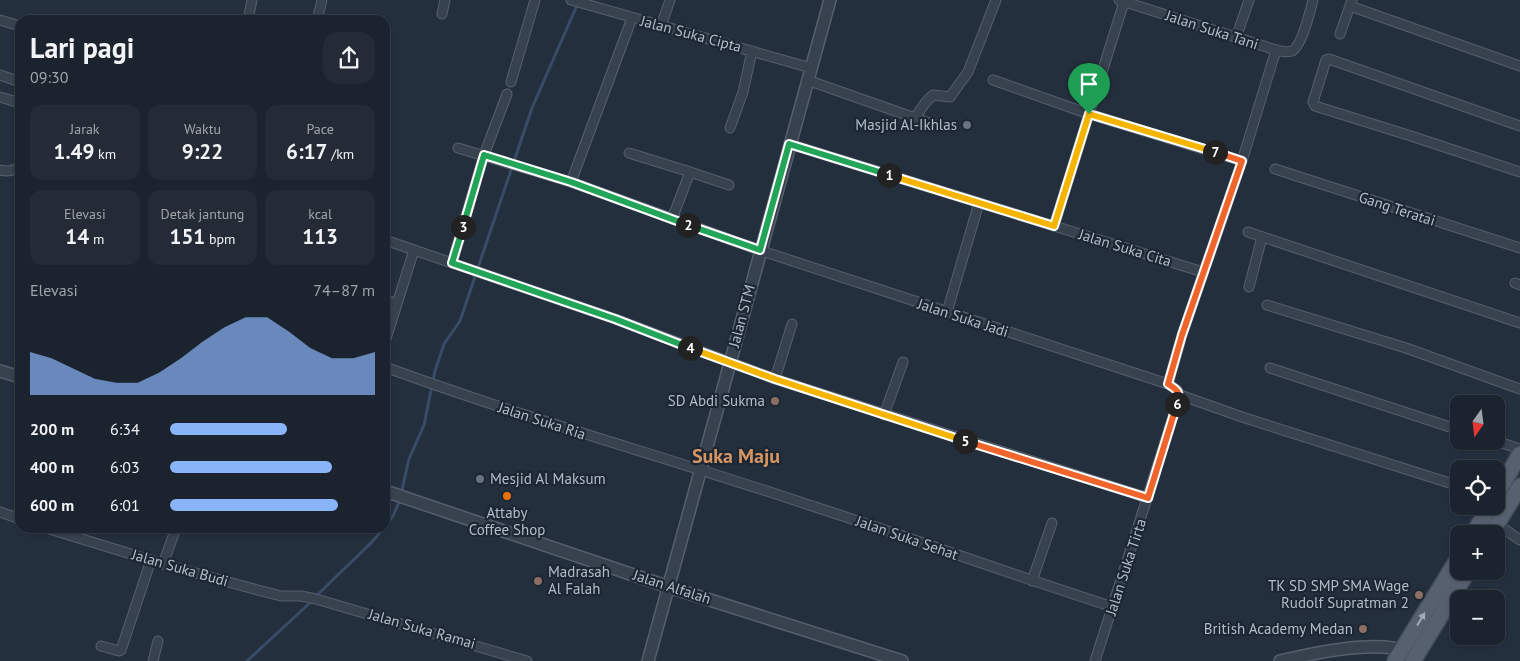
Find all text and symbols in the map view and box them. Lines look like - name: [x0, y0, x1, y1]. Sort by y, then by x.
- street label: Jalan Suka Tani: [1162, 5, 1261, 53]
- street label: Jalan Suka Cipta: [638, 11, 744, 56]
- text: Lari pagi: [30, 29, 134, 66]
- button: share: [323, 32, 375, 84]
- pin: [1068, 63, 1110, 114]
- text: 09:30: [30, 67, 68, 87]
- icon: arrive: [1075, 70, 1103, 98]
- place label: Masjid Al-Ikhlas: [855, 115, 957, 134]
- marker: Masjid Al-Ikhlas: [961, 119, 973, 131]
- text: Jarak: [70, 120, 100, 138]
- text: Waktu: [184, 120, 221, 138]
- text: Pace: [306, 120, 334, 138]
- text: 1.49: [53, 138, 94, 165]
- text: 9:22: [182, 138, 223, 165]
- text: 6:17: [286, 138, 327, 165]
- pin: 7: [1202, 140, 1228, 164]
- text: 7: [1212, 143, 1219, 161]
- text: km: [94, 145, 116, 163]
- text: /km: [327, 145, 354, 163]
- pin: 1: [876, 162, 902, 188]
- text: 1: [886, 166, 893, 184]
- street label: Gang Teratai: [1356, 187, 1438, 230]
- text: Elevasi: [64, 205, 106, 223]
- text: Detak jantung: [161, 205, 244, 223]
- text: kcal: [308, 205, 332, 223]
- pin: 2: [676, 212, 700, 238]
- pin: 3: [450, 214, 476, 240]
- text: 2: [685, 216, 692, 234]
- text: 3: [460, 218, 467, 236]
- text: 14: [65, 223, 89, 250]
- text: 151: [170, 223, 205, 250]
- text: 113: [302, 223, 338, 250]
- street label: Jalan Suka Cita: [1076, 224, 1174, 271]
- text: m: [89, 230, 104, 248]
- text: bpm: [205, 230, 235, 248]
- text: Elevasi: [30, 280, 78, 300]
- text: 74–87 m: [313, 280, 375, 300]
- street label: Jalan STM: [724, 283, 759, 350]
- street label: Jalan Suka Jadi: [914, 294, 1011, 341]
- pin: 4: [678, 336, 702, 360]
- text: 4: [687, 339, 694, 357]
- place label: SD Abdi Sukma: [668, 391, 765, 410]
- pin: 6: [1164, 392, 1190, 416]
- marker: SD Abdi Sukma: [769, 395, 781, 407]
- text: 6: [1174, 395, 1181, 413]
- north arrow: [1450, 395, 1505, 450]
- map controls: [1450, 395, 1505, 645]
- street label: Jalan Suka Ria: [495, 397, 588, 444]
- text: 200 m: [30, 419, 74, 439]
- text: 6:34: [110, 419, 140, 439]
- pin: 5: [952, 428, 978, 454]
- text: 5: [962, 432, 969, 450]
- district label: Suka Maju: [692, 443, 780, 469]
- text: 400 m: [30, 457, 74, 477]
- text: 6:03: [110, 457, 140, 477]
- button: locate: [1450, 460, 1505, 515]
- place label: Mesjid Al Maksum: [490, 469, 606, 488]
- marker: Mesjid Al Maksum: [474, 473, 486, 485]
- marker: Attaby Coffee Shop: [501, 490, 513, 502]
- text: 600 m: [30, 495, 74, 515]
- text: 6:01: [110, 495, 140, 515]
- place label: Attaby Coffee Shop: [469, 503, 545, 539]
- street label: Jalan Suka Sehat: [853, 511, 961, 564]
- street label: Jalan Suka Tirta: [1101, 516, 1150, 619]
- button: +: [1450, 525, 1505, 580]
- street label: Jalan Suka Budi: [129, 544, 231, 590]
- place label: Madrasah Al Falah: [548, 562, 610, 598]
- street label: Jalan Alfalah: [630, 565, 713, 608]
- marker: Madrasah Al Falah: [532, 575, 544, 587]
- place label: TK SD SMP SMA Wage Rudolf Supratman 2: [1268, 576, 1409, 612]
- marker: TK SD SMP SMA Wage Rudolf Supratman 2: [1413, 589, 1425, 601]
- button: −: [1450, 590, 1505, 645]
- street label: Jalan Suka Ramai: [366, 604, 478, 653]
- one-way arrow: [1416, 613, 1425, 626]
- place label: British Academy Medan: [1204, 619, 1353, 638]
- marker: British Academy Medan: [1357, 623, 1369, 635]

